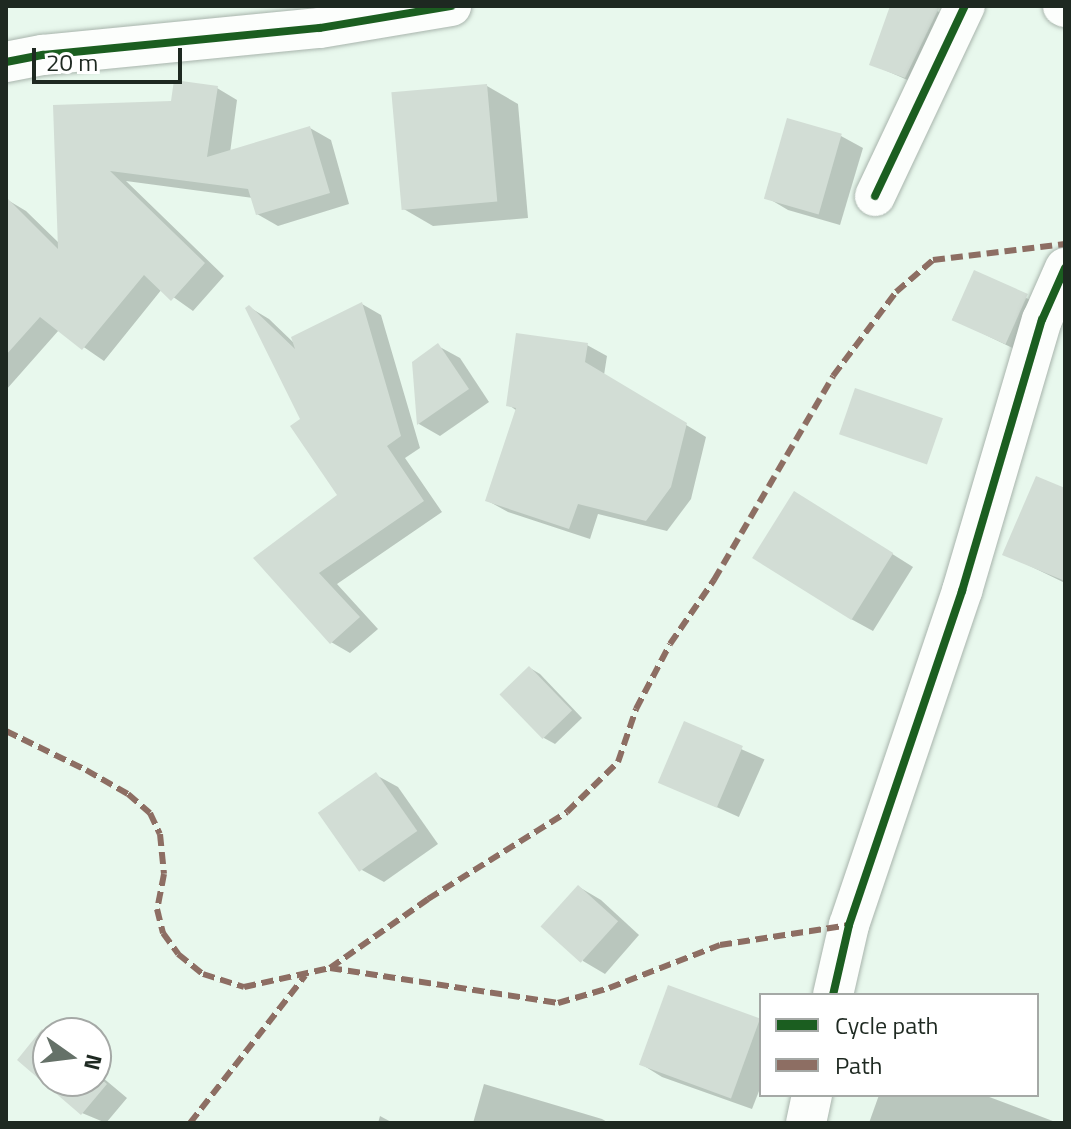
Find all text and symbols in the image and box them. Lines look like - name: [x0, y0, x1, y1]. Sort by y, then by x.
- scale bar: [36, 32, 186, 82]
- text: 20 m: [46, 44, 98, 80]
- legend: [759, 993, 1039, 1097]
- text: Cycle path: [835, 1007, 938, 1043]
- north arrow: [32, 1017, 112, 1097]
- text: Path: [835, 1047, 882, 1083]
- text: N: [75, 1051, 112, 1074]

